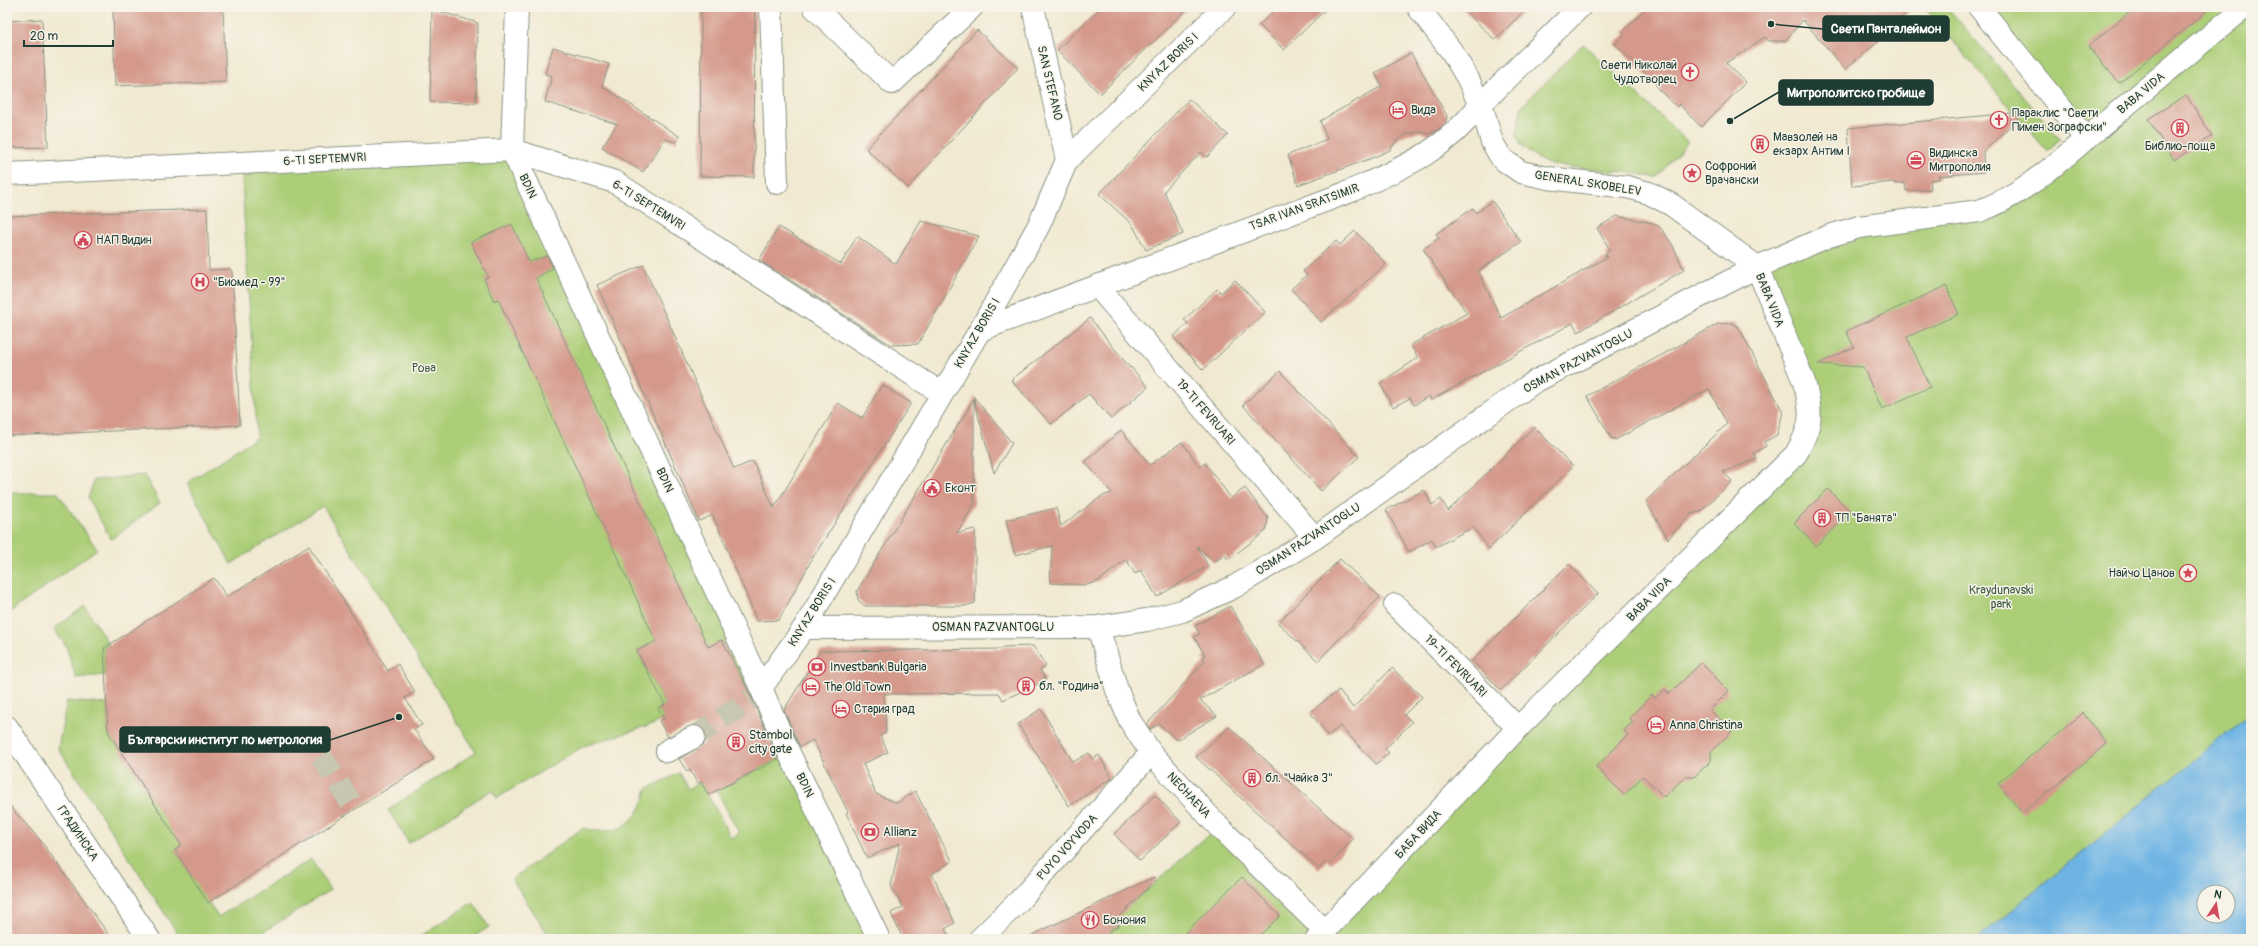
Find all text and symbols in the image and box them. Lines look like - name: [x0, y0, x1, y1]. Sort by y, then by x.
- callout: Свети Панталеймон: [1823, 16, 1949, 41]
- text: Свети Панталеймон: [1831, 21, 1942, 37]
- scale bar: [24, 22, 113, 48]
- text: 20 m: [30, 29, 59, 44]
- street label: KNYAZ BORIS I: [1135, 30, 1202, 95]
- street label: SAN STEFANO: [1034, 44, 1065, 122]
- place label: Свети Николай Чудотворец: [1601, 58, 1677, 87]
- church icon: Свети Николай Чудотворец: [1680, 62, 1700, 82]
- street label: BABA VIDA: [2115, 69, 2168, 118]
- callout: Митрополитско гробище: [1779, 80, 1933, 105]
- text: Митрополитско гробище: [1787, 85, 1926, 101]
- hotel icon: Вида: [1388, 100, 1408, 120]
- place label: Вида: [1411, 103, 1436, 118]
- place label: Параклис "Свети Пимен Зографски": [2012, 106, 2107, 135]
- church icon: Параклис "Свети Пимен Зографски": [1989, 110, 2009, 130]
- building icon: Библио-поща: [2170, 118, 2190, 138]
- place label: Мавзолей на екзарх Антим I: [1773, 130, 1850, 159]
- building icon: Мавзолей на екзарх Антим I: [1750, 134, 1770, 154]
- place label: Библио-поща: [2145, 139, 2216, 154]
- place label: Видинска Митрополия: [1929, 146, 1991, 175]
- street label: 6-TI SEPTEMVRI: [283, 150, 367, 169]
- office icon: Видинска Митрополия: [1906, 150, 1926, 170]
- place label: Софроний Врачански: [1705, 159, 1759, 188]
- place icon: Софроний Врачански: [1682, 163, 1702, 183]
- street label: GENERAL SKOBELEV: [1533, 168, 1642, 199]
- street label: BDIN: [515, 171, 540, 201]
- street label: 6-TI SEPTEMVRI: [609, 177, 688, 234]
- street label: TSAR IVAN SRATSIMIR: [1247, 181, 1361, 234]
- public building icon: НАП Видин: [73, 230, 93, 250]
- place label: НАП Видин: [96, 233, 152, 248]
- street label: BABA VIDA: [1752, 271, 1787, 330]
- hospital icon: "Биомед - 99": [190, 272, 210, 292]
- place label: "Биомед - 99": [213, 275, 285, 290]
- street label: KNYAZ BORIS I: [951, 295, 1004, 371]
- street label: OSMAN PAZVANTOGLU: [1521, 326, 1636, 397]
- park label: Рова: [412, 361, 436, 376]
- street label: 19-TI FEVRUARI: [1173, 376, 1238, 448]
- street label: BDIN: [652, 465, 677, 495]
- public building icon: Еконт: [922, 478, 942, 498]
- place label: Еконт: [945, 481, 976, 496]
- street label: OSMAN PAZVANTOGLU: [1253, 500, 1364, 579]
- building icon: ТП "Банята": [1812, 508, 1832, 528]
- place label: ТП "Банята": [1835, 511, 1897, 526]
- place icon: Найчо Цанов: [2178, 563, 2198, 583]
- place label: Найчо Цанов: [2109, 566, 2175, 581]
- street label: BABA VIDA: [1624, 574, 1675, 625]
- street label: KNYAZ BORIS I: [785, 575, 840, 650]
- park label: Kraydunavski park: [1969, 583, 2033, 612]
- street label: OSMAN PAZVANTOGLU: [932, 620, 1054, 635]
- street label: 19-TI FEVRUARI: [1421, 632, 1490, 701]
- bank icon: Investbank Bulgaria: [807, 657, 827, 677]
- place label: Investbank Bulgaria: [830, 660, 927, 675]
- building icon: бл. "Родина": [1016, 676, 1036, 696]
- hotel icon: The Old Town: [801, 677, 821, 697]
- place label: бл. "Родина": [1039, 679, 1104, 694]
- place label: The Old Town: [824, 680, 891, 695]
- hotel icon: Стария град: [831, 699, 851, 719]
- place label: Стария град: [854, 702, 916, 717]
- hotel icon: Anna Christina: [1646, 715, 1666, 735]
- place label: Anna Christina: [1669, 718, 1743, 733]
- callout: Български институт по метрология: [120, 727, 330, 752]
- place label: Stambol city gate: [749, 728, 792, 757]
- text: Български институт по метрология: [128, 732, 322, 748]
- building icon: Stambol city gate: [726, 732, 746, 752]
- building icon: бл. "Чайка 3": [1242, 768, 1262, 788]
- street label: NECHAEVA: [1164, 769, 1214, 822]
- street label: BDIN: [792, 770, 817, 800]
- place label: бл. "Чайка 3": [1265, 771, 1333, 786]
- street label: ГРАДИНСКА: [54, 803, 102, 864]
- street label: БАБА ВИДА: [1392, 807, 1445, 862]
- street label: PUYO VOYVODA: [1034, 811, 1101, 883]
- bank icon: Allianz: [860, 822, 880, 842]
- place label: Allianz: [883, 825, 917, 840]
- north arrow: [2196, 884, 2236, 924]
- text: N: [2213, 888, 2224, 902]
- restaurant icon: Бонония: [1080, 910, 1100, 930]
- place label: Бонония: [1103, 913, 1146, 928]

